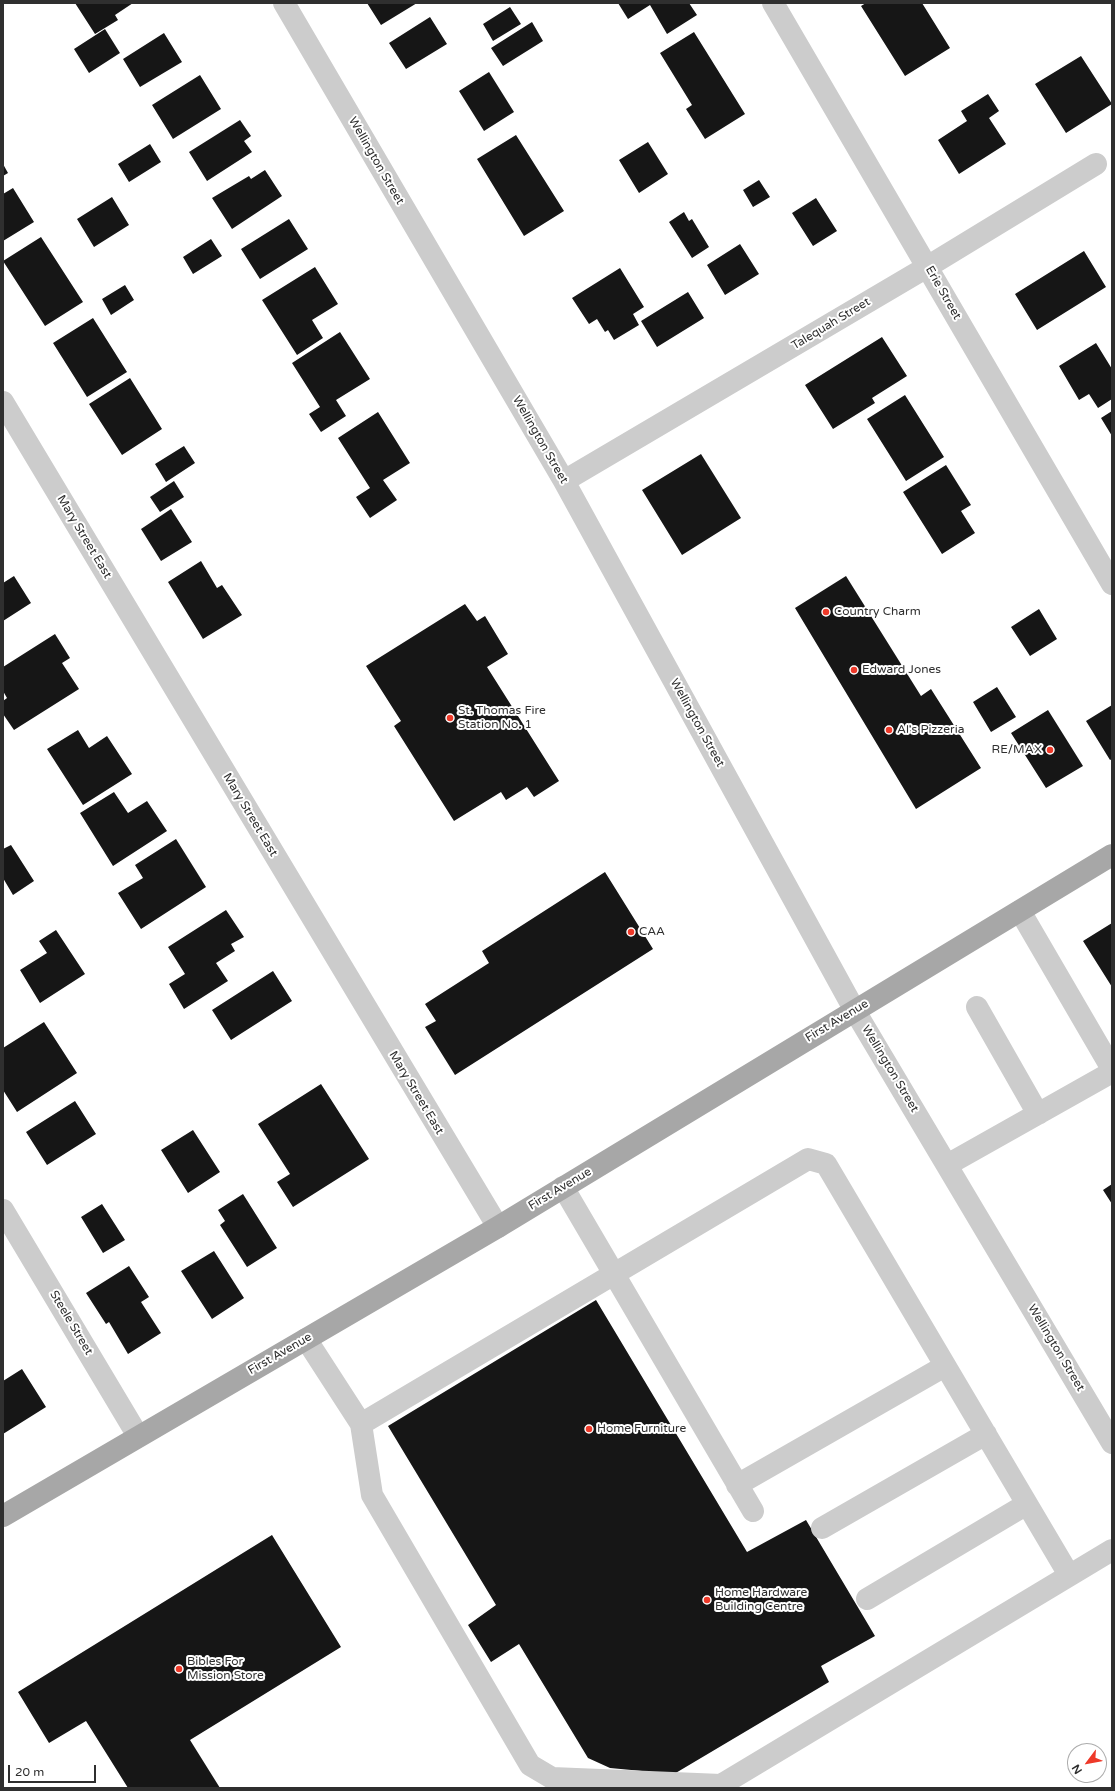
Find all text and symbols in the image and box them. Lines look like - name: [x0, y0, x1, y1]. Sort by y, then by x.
- street label: Wellington Street: [345, 115, 407, 207]
- street label: Erie Street: [922, 264, 964, 322]
- street label: Talequah Street: [789, 295, 873, 353]
- street label: Wellington Street: [509, 394, 571, 486]
- street label: Mary Street East: [53, 493, 115, 581]
- place label: Country Charm: [834, 605, 921, 619]
- marker: Country Charm: [821, 607, 831, 617]
- place label: Edward Jones: [862, 663, 941, 677]
- marker: Edward Jones: [849, 665, 859, 675]
- street label: Wellington Street: [667, 676, 727, 770]
- place label: St. Thomas Fire Station No. 1: [458, 704, 546, 732]
- marker: St. Thomas Fire Station No. 1: [445, 713, 455, 723]
- place label: Al's Pizzeria: [897, 723, 964, 737]
- marker: Al's Pizzeria: [884, 725, 894, 735]
- place label: RE/MAX: [992, 743, 1042, 757]
- marker: RE/MAX: [1045, 745, 1055, 755]
- street label: Mary Street East: [219, 771, 281, 859]
- place label: CAA: [639, 925, 665, 939]
- marker: CAA: [626, 927, 636, 937]
- street label: First Avenue: [803, 997, 871, 1045]
- street label: Wellington Street: [858, 1023, 922, 1115]
- street label: Mary Street East: [385, 1049, 447, 1137]
- street label: First Avenue: [526, 1165, 594, 1213]
- street label: Steele Street: [46, 1288, 96, 1358]
- street label: Wellington Street: [1024, 1302, 1088, 1394]
- street label: First Avenue: [246, 1330, 314, 1378]
- place label: Home Furniture: [597, 1422, 686, 1436]
- marker: Home Furniture: [584, 1424, 594, 1434]
- place label: Home Hardware Building Centre: [715, 1586, 807, 1614]
- marker: Home Hardware Building Centre: [702, 1595, 712, 1605]
- place label: Bibles For Mission Store: [187, 1655, 264, 1683]
- marker: Bibles For Mission Store: [174, 1664, 184, 1674]
- north arrow: [1067, 1743, 1107, 1783]
- scale bar: [10, 1757, 98, 1783]
- text: N: [1069, 1762, 1085, 1776]
- text: 20 m: [15, 1765, 44, 1779]

